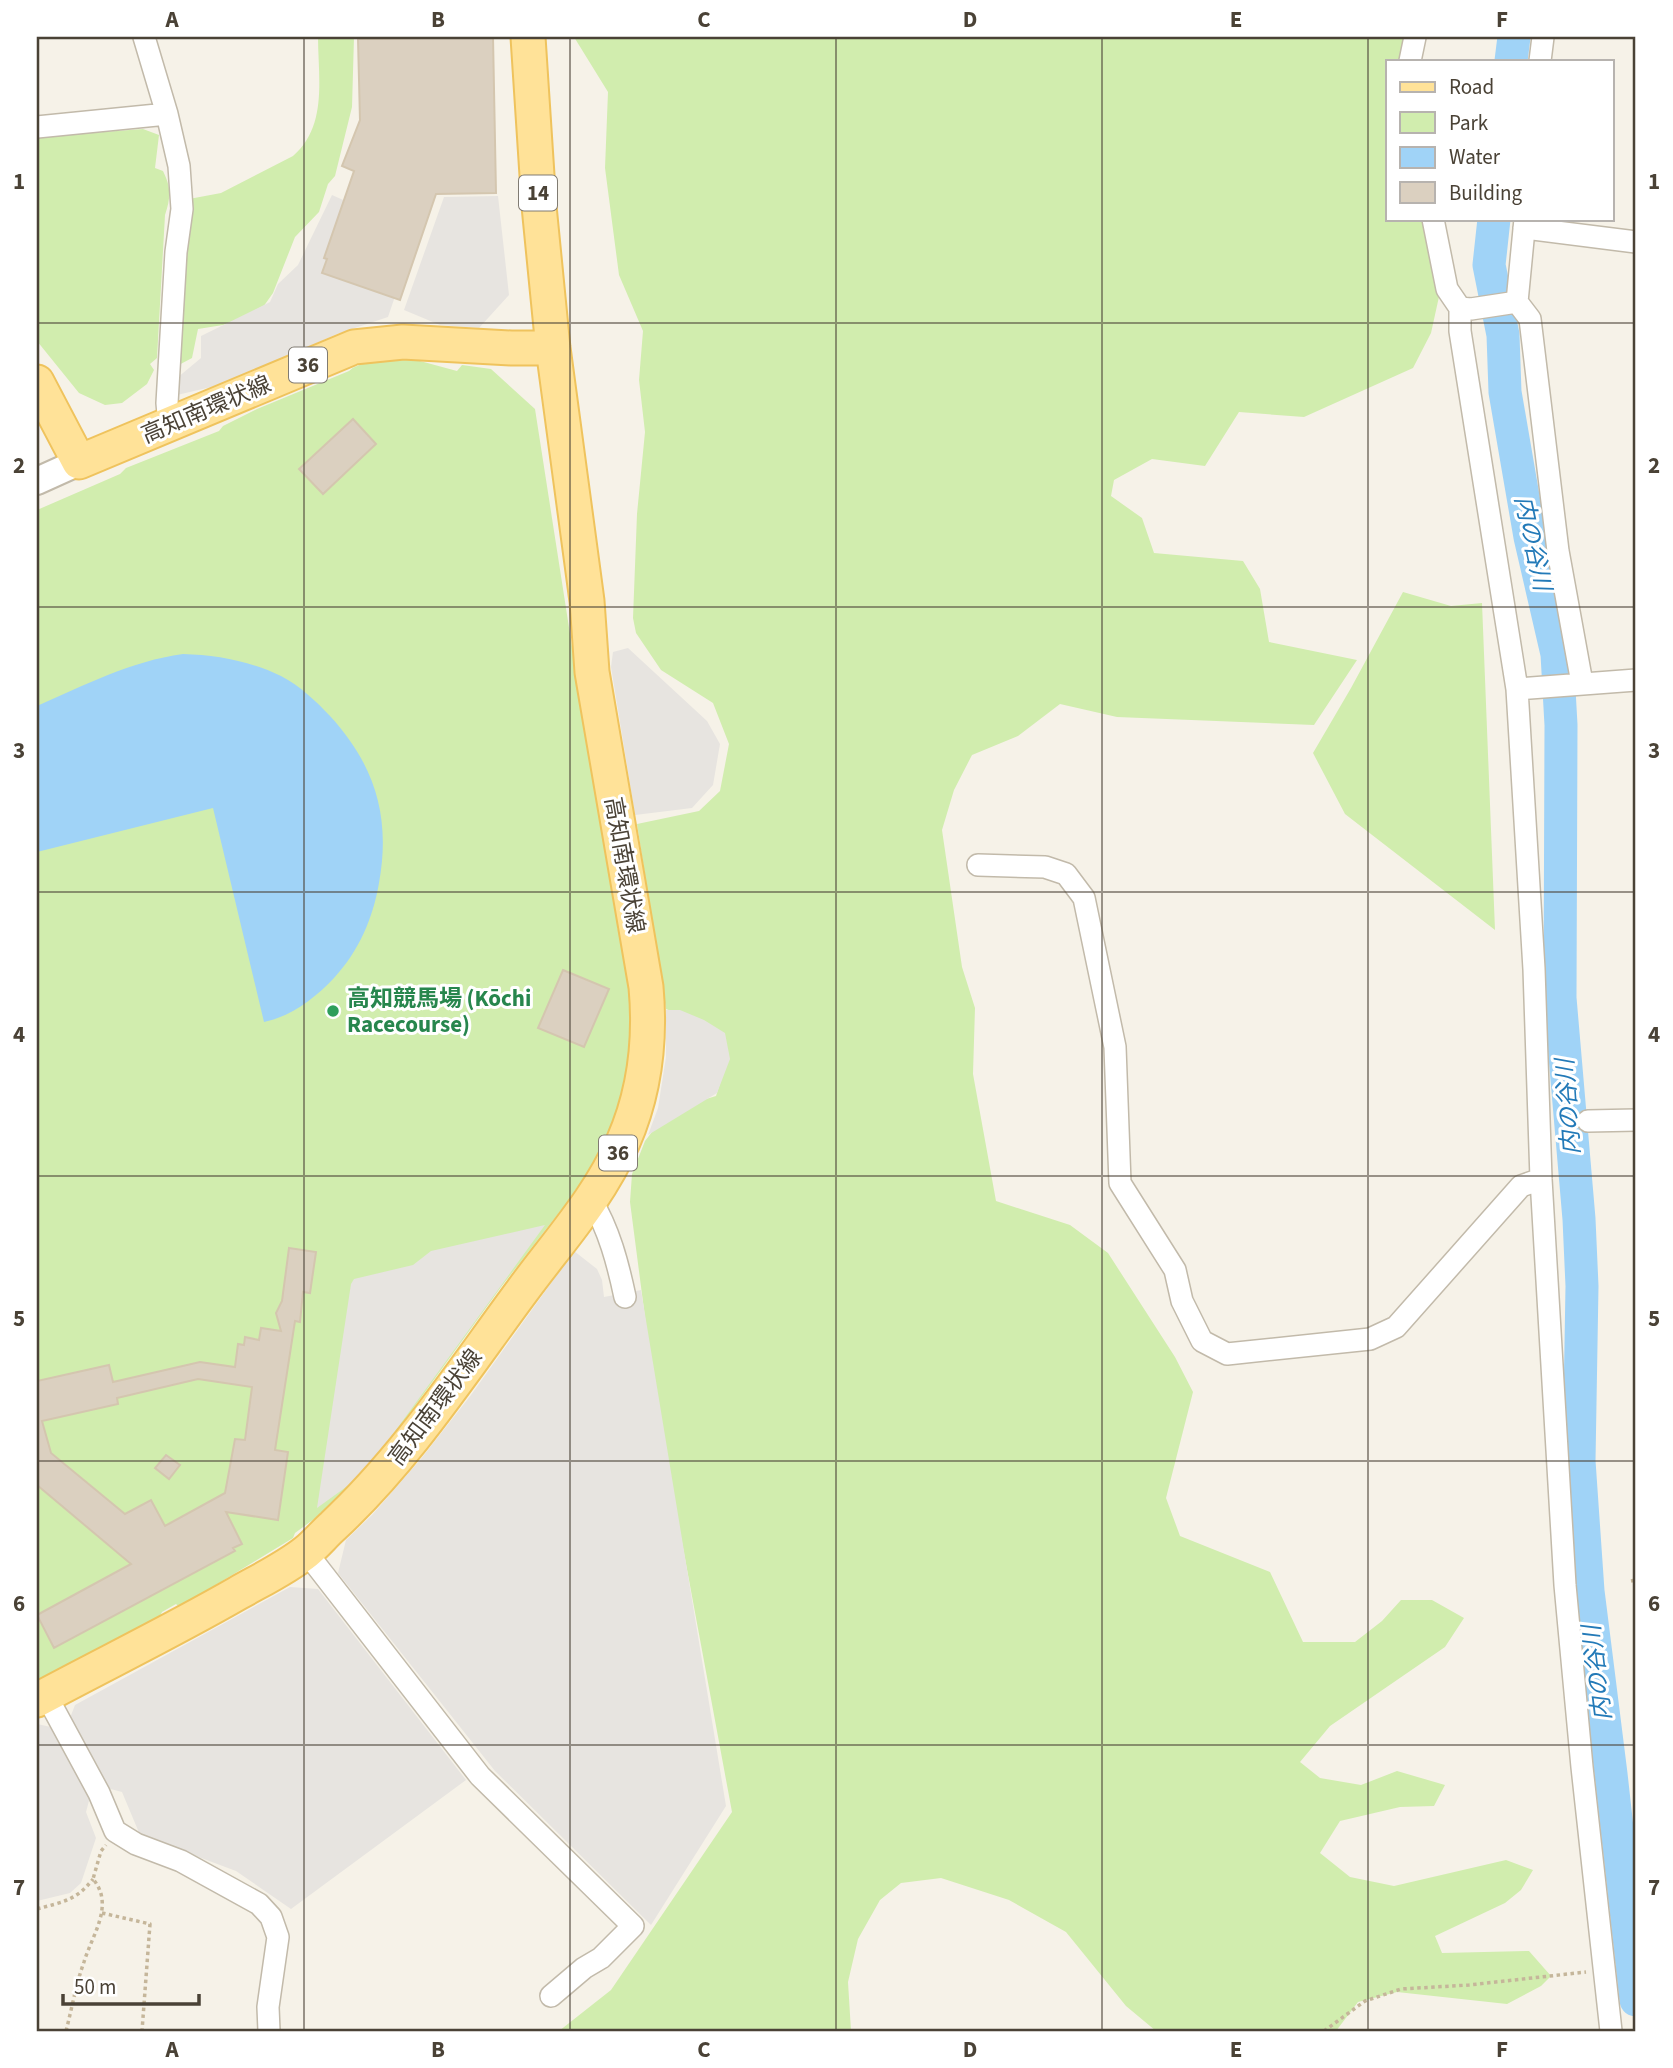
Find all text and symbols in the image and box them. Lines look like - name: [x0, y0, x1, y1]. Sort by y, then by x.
- text: A: [164, 3, 179, 36]
- text: B: [431, 3, 445, 36]
- text: C: [697, 3, 711, 36]
- text: D: [963, 3, 977, 36]
- text: E: [1230, 3, 1242, 36]
- text: F: [1496, 3, 1508, 36]
- legend: [1386, 60, 1614, 220]
- text: Road: [1449, 72, 1494, 102]
- text: Park: [1449, 108, 1489, 138]
- text: Water: [1449, 142, 1501, 172]
- text: 1: [13, 165, 25, 198]
- text: 1: [1648, 165, 1660, 198]
- road number: 14: [519, 176, 557, 210]
- text: Building: [1449, 178, 1523, 208]
- road number: 36: [289, 348, 327, 382]
- street label: 高知南環状線: [136, 367, 276, 452]
- text: 2: [13, 449, 25, 482]
- text: 2: [1648, 449, 1660, 482]
- water label: 内の谷川: [1505, 493, 1560, 597]
- text: 3: [13, 734, 25, 767]
- text: 3: [1648, 734, 1660, 767]
- street label: 高知南環状線: [596, 794, 653, 936]
- place label: 高知競馬場 (Kōchi Racecourse): [347, 982, 531, 1041]
- marker: 高知競馬場 (Kōchi Racecourse): [325, 1003, 341, 1019]
- text: 4: [13, 1018, 25, 1051]
- text: 4: [1648, 1018, 1660, 1051]
- water label: 内の谷川: [1547, 1055, 1589, 1156]
- road number: 36: [599, 1136, 637, 1170]
- text: 5: [13, 1302, 25, 1335]
- text: 5: [1648, 1302, 1660, 1335]
- street label: 高知南環状線: [381, 1342, 490, 1472]
- text: 6: [13, 1587, 25, 1620]
- text: 6: [1648, 1587, 1660, 1620]
- water label: 内の谷川: [1574, 1620, 1621, 1723]
- text: 7: [13, 1871, 25, 1904]
- text: 7: [1648, 1871, 1660, 1904]
- scale bar: [63, 1963, 200, 2007]
- text: 50 m: [74, 1972, 116, 2002]
- text: A: [164, 2033, 179, 2066]
- text: B: [431, 2033, 445, 2066]
- text: C: [697, 2033, 711, 2066]
- text: D: [963, 2033, 977, 2066]
- text: E: [1230, 2033, 1242, 2066]
- text: F: [1496, 2033, 1508, 2066]

